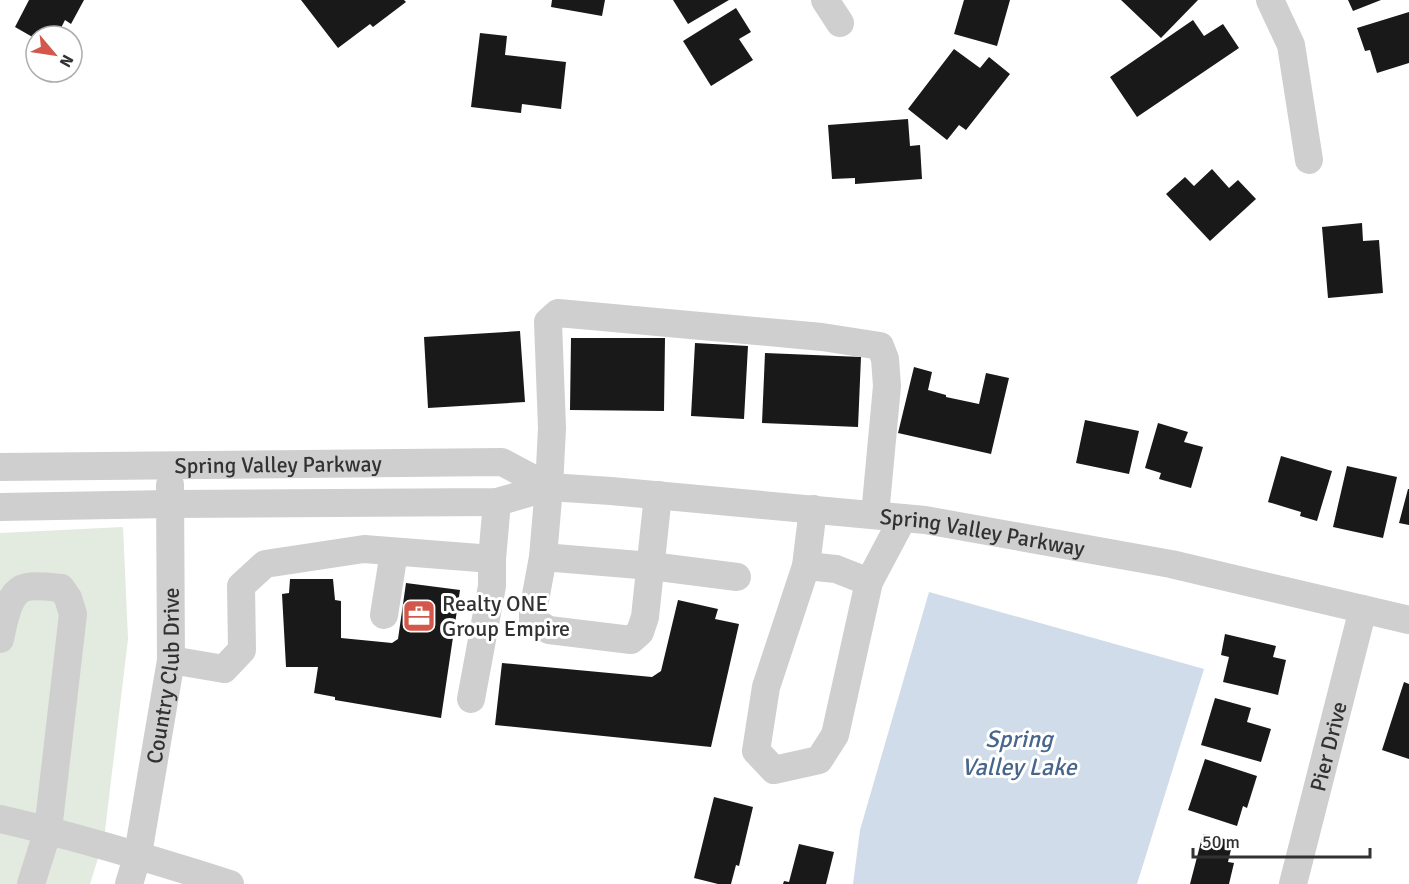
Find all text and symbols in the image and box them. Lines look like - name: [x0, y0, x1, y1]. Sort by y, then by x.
- north arrow: [24, 24, 84, 84]
- text: N: [55, 51, 78, 71]
- street label: Spring Valley Parkway: [174, 450, 382, 479]
- street label: Spring Valley Parkway: [879, 502, 1088, 562]
- street label: Country Club Drive: [140, 587, 185, 766]
- place label: Realty ONE Group Empire: [442, 590, 570, 642]
- office icon: Realty ONE Group Empire: [401, 598, 437, 634]
- street label: Pier Drive: [1304, 699, 1352, 794]
- water label: Spring Valley Lake: [962, 724, 1077, 782]
- scale bar: [1193, 821, 1370, 859]
- text: 50 m: [1202, 831, 1240, 853]

